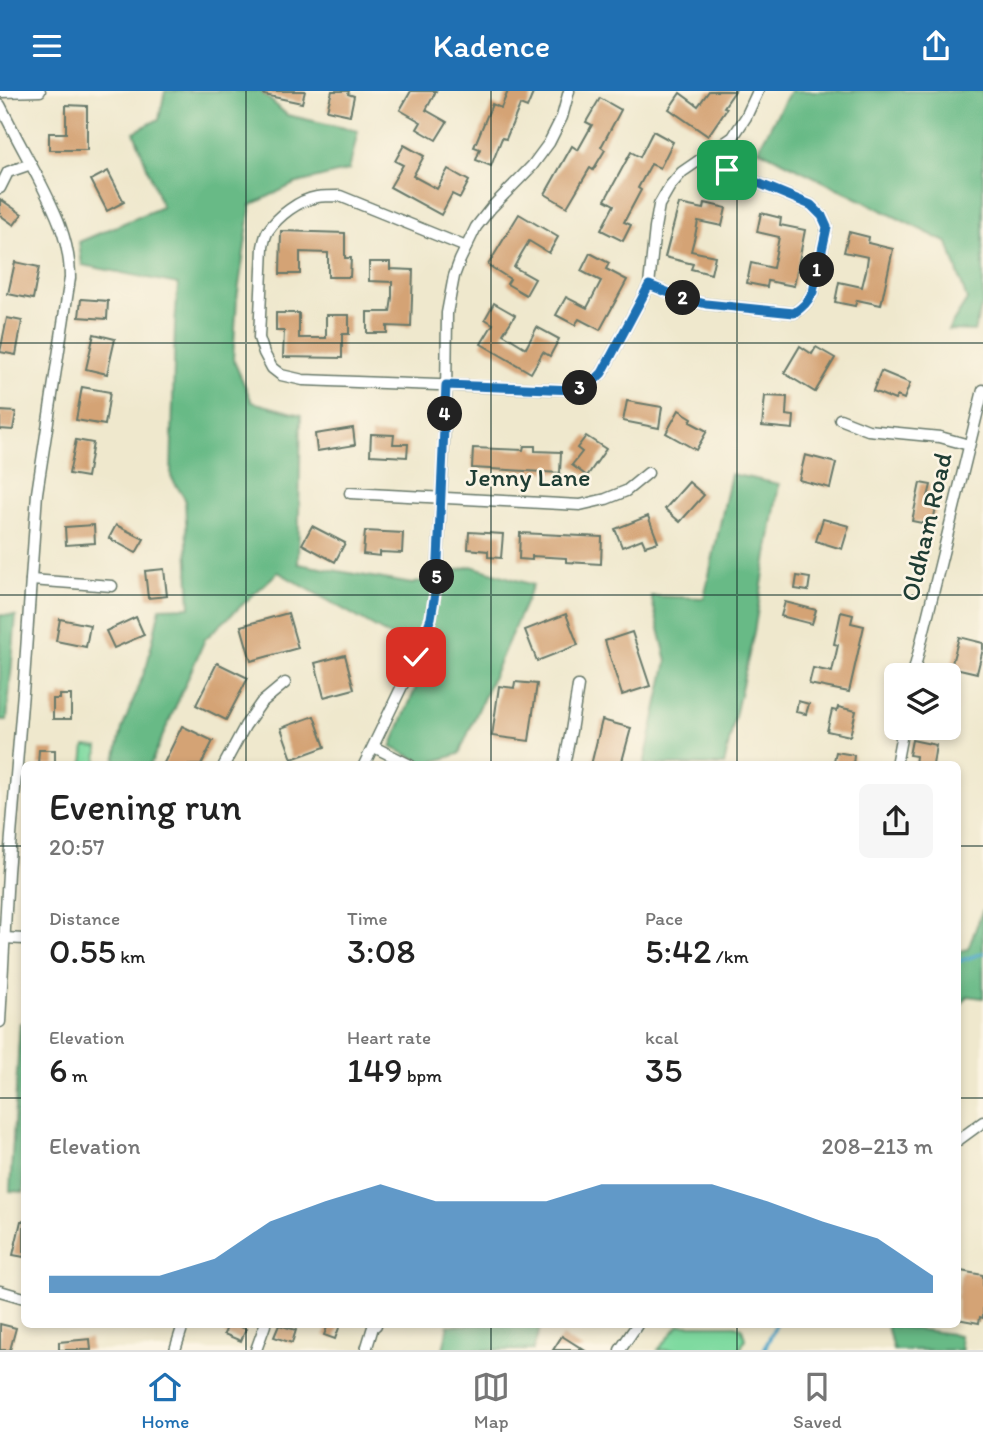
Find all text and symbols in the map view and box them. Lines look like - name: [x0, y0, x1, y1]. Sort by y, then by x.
- icon: menu: [28, 27, 66, 65]
- text: Kadence: [433, 27, 550, 65]
- icon: share: [917, 27, 955, 65]
- pin: [697, 140, 757, 200]
- icon: arrive: [708, 151, 746, 189]
- pin: 1: [800, 253, 834, 287]
- text: 1: [812, 258, 821, 281]
- pin: 2: [666, 281, 700, 315]
- text: 2: [678, 286, 688, 309]
- pin: 3: [562, 371, 598, 405]
- text: 3: [574, 376, 585, 399]
- pin: 4: [428, 397, 462, 431]
- text: 4: [439, 402, 450, 425]
- street label: Oldham Road: [893, 449, 959, 604]
- street label: Jenny Lane: [466, 461, 590, 493]
- pin: 5: [420, 559, 454, 595]
- text: 5: [432, 565, 441, 588]
- pin: [386, 627, 446, 687]
- icon: check: [397, 638, 435, 676]
- map controls: [884, 663, 961, 740]
- button: layers: [884, 663, 961, 740]
- text: Evening run: [49, 784, 242, 830]
- button: share: [859, 784, 933, 858]
- text: 20:57: [49, 833, 104, 861]
- text: Distance: [49, 907, 120, 930]
- text: Time: [347, 907, 388, 930]
- text: Pace: [645, 907, 683, 930]
- text: 0.55: [49, 930, 116, 972]
- text: 3:08: [347, 930, 415, 972]
- text: 5:42: [645, 930, 711, 972]
- text: km: [116, 945, 145, 968]
- text: /km: [711, 945, 749, 968]
- text: Elevation: [49, 1026, 125, 1049]
- text: Heart rate: [347, 1026, 431, 1049]
- text: kcal: [645, 1026, 679, 1049]
- text: 6: [49, 1049, 68, 1091]
- text: 149: [347, 1049, 403, 1091]
- text: 35: [645, 1049, 682, 1091]
- text: m: [68, 1064, 88, 1087]
- text: bpm: [403, 1064, 442, 1087]
- text: Elevation: [49, 1132, 140, 1160]
- text: 208–213 m: [821, 1132, 933, 1160]
- tab: Home: [141, 1368, 189, 1433]
- tab: Map: [472, 1368, 510, 1433]
- tab: Saved: [793, 1368, 842, 1433]

